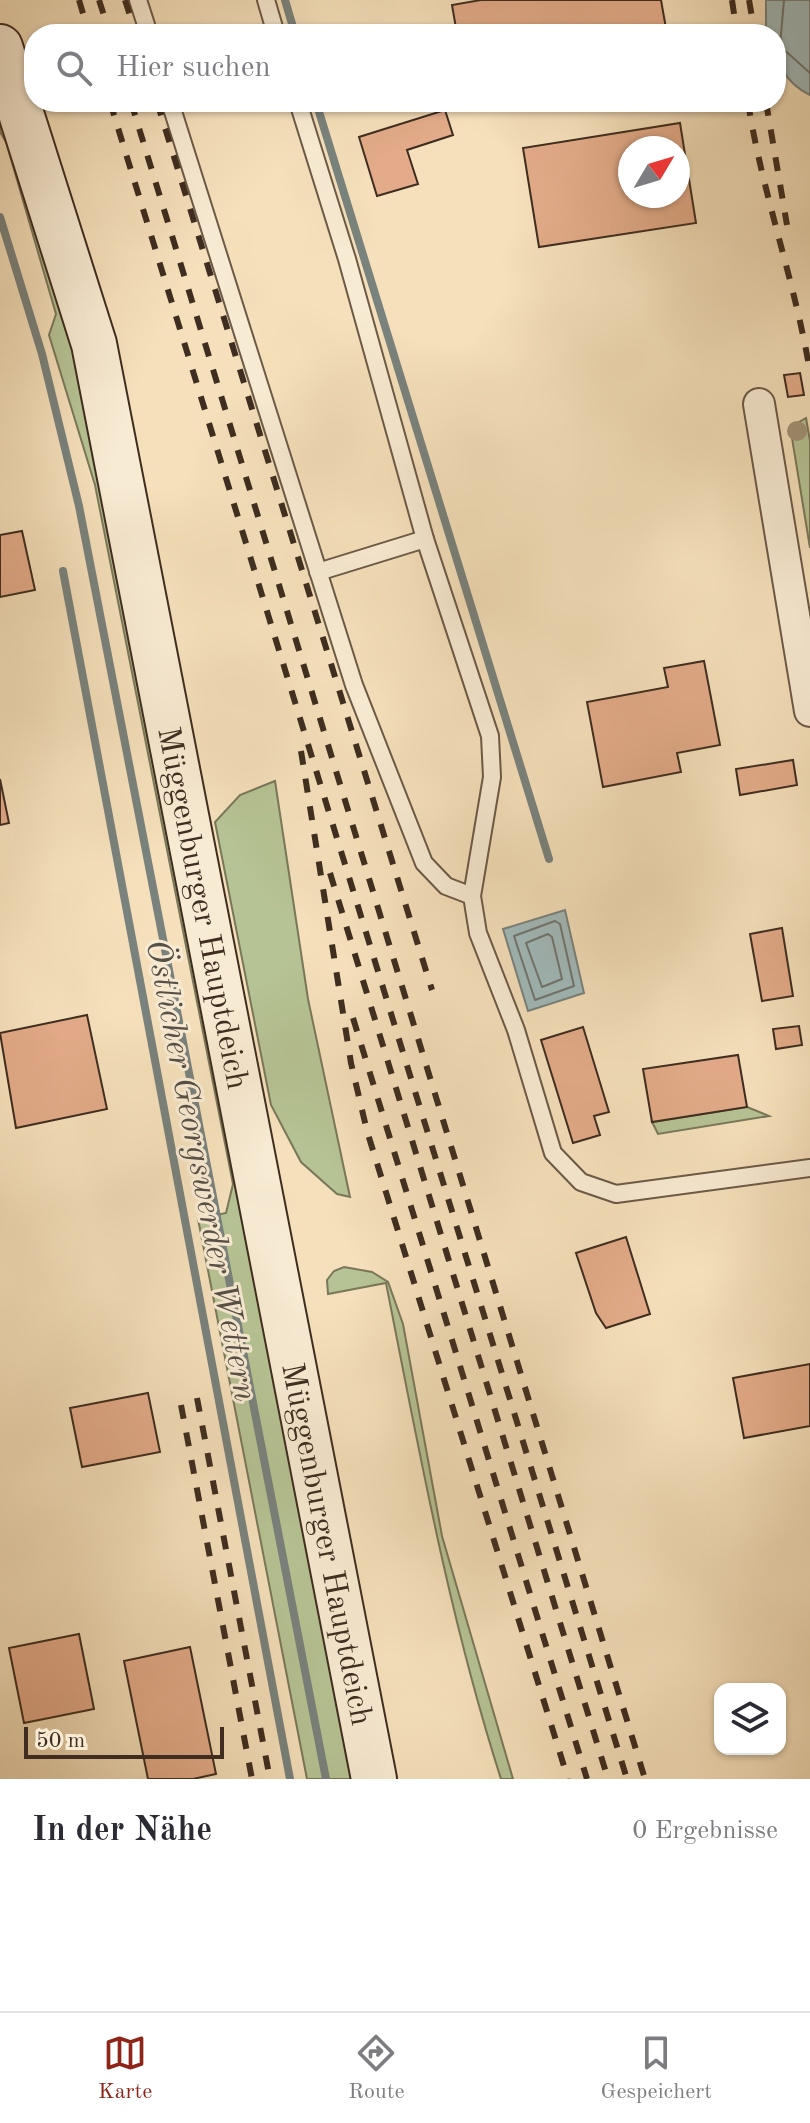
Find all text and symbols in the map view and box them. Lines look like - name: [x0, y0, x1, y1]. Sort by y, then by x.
- search box: [24, 24, 786, 112]
- icon: search: [52, 46, 96, 90]
- text: Hier suchen: [116, 53, 271, 83]
- north arrow: [618, 136, 690, 208]
- street label: Müggenburger Hauptdeich: [150, 724, 252, 1092]
- water label: Östlicher Georgswerder Wettern: [139, 936, 267, 1404]
- street label: Müggenburger Hauptdeich: [274, 1360, 376, 1728]
- map controls: [714, 1683, 786, 1755]
- button: layers: [714, 1683, 786, 1755]
- scale bar: [24, 1723, 224, 1759]
- text: 50 m: [36, 1730, 85, 1752]
- text: In der Nähe: [32, 1814, 212, 1848]
- text: 0 Ergebnisse: [632, 1818, 778, 1844]
- tab: Karte: [98, 2031, 152, 2106]
- tab: Route: [348, 2031, 405, 2106]
- tab: Gespeichert: [601, 2031, 712, 2106]

